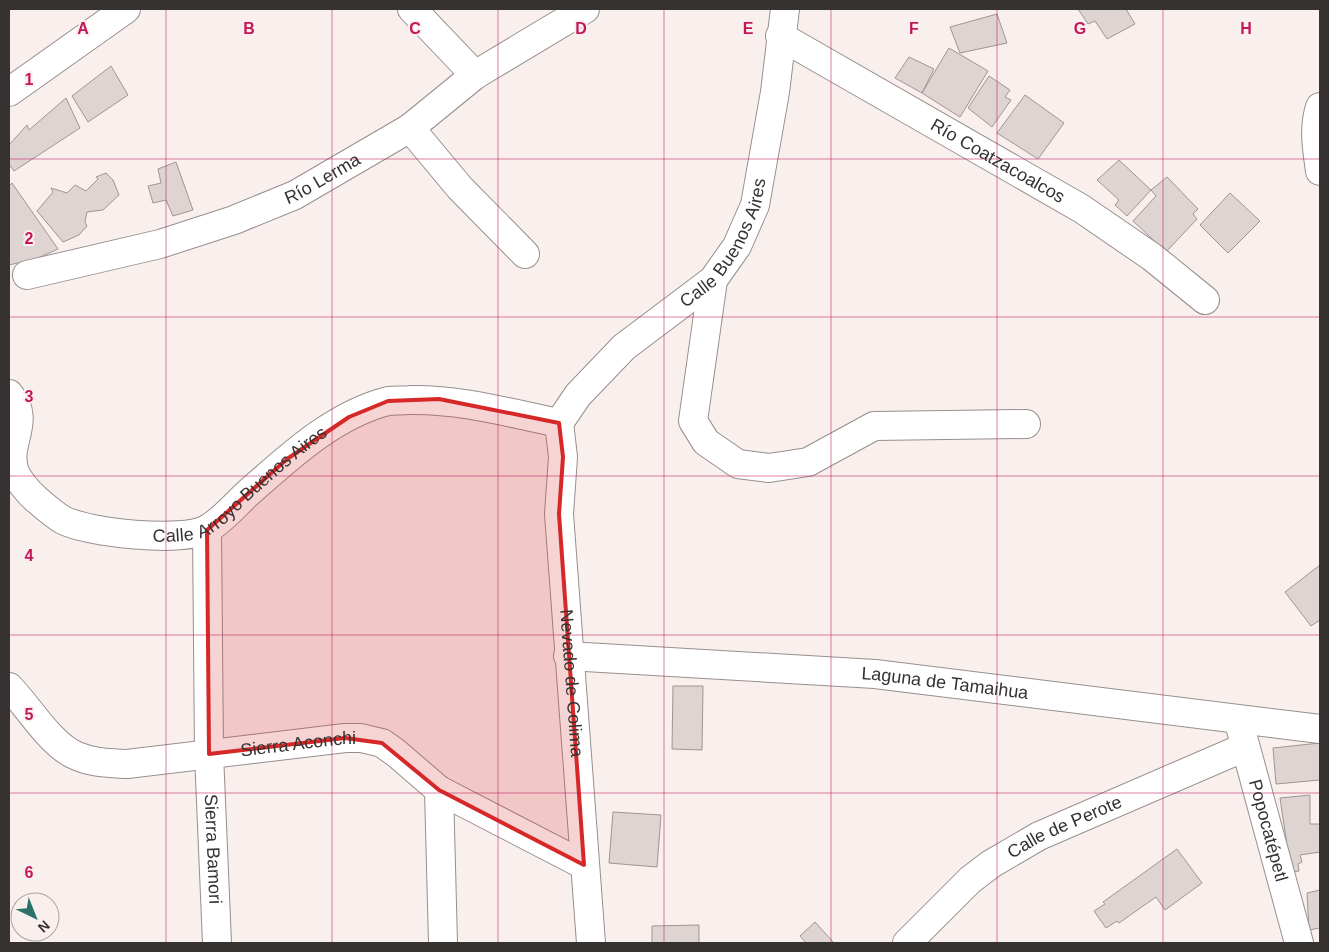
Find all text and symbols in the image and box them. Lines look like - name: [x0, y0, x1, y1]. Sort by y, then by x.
- text: A: [77, 20, 89, 37]
- text: B: [243, 20, 255, 37]
- text: C: [409, 20, 421, 37]
- text: D: [575, 20, 587, 37]
- text: E: [743, 20, 754, 37]
- text: F: [909, 20, 919, 37]
- text: G: [1074, 20, 1086, 37]
- text: H: [1240, 20, 1252, 37]
- text: 1: [25, 71, 34, 88]
- street label: Río Coatzacoalcos: [927, 115, 1068, 207]
- street label: Río Lerma: [282, 149, 365, 208]
- street label: Calle Buenos Aires: [676, 177, 770, 311]
- text: 2: [25, 230, 34, 247]
- text: 3: [25, 388, 34, 405]
- street label: Calle Arroyo Buenos Aires: [153, 422, 331, 546]
- text: 4: [25, 547, 34, 564]
- street label: Nevado de Colima: [556, 609, 587, 759]
- street label: Laguna de Tamaihua: [861, 663, 1030, 703]
- text: 5: [25, 706, 34, 723]
- street label: Sierra Aconchi: [239, 728, 356, 760]
- street label: Popocatépetl: [1245, 777, 1292, 884]
- street label: Calle de Perote: [1004, 792, 1125, 862]
- street label: Sierra Bamori: [201, 793, 225, 904]
- text: 6: [25, 864, 34, 881]
- north arrow: [10, 892, 60, 942]
- text: N: [35, 917, 53, 936]

